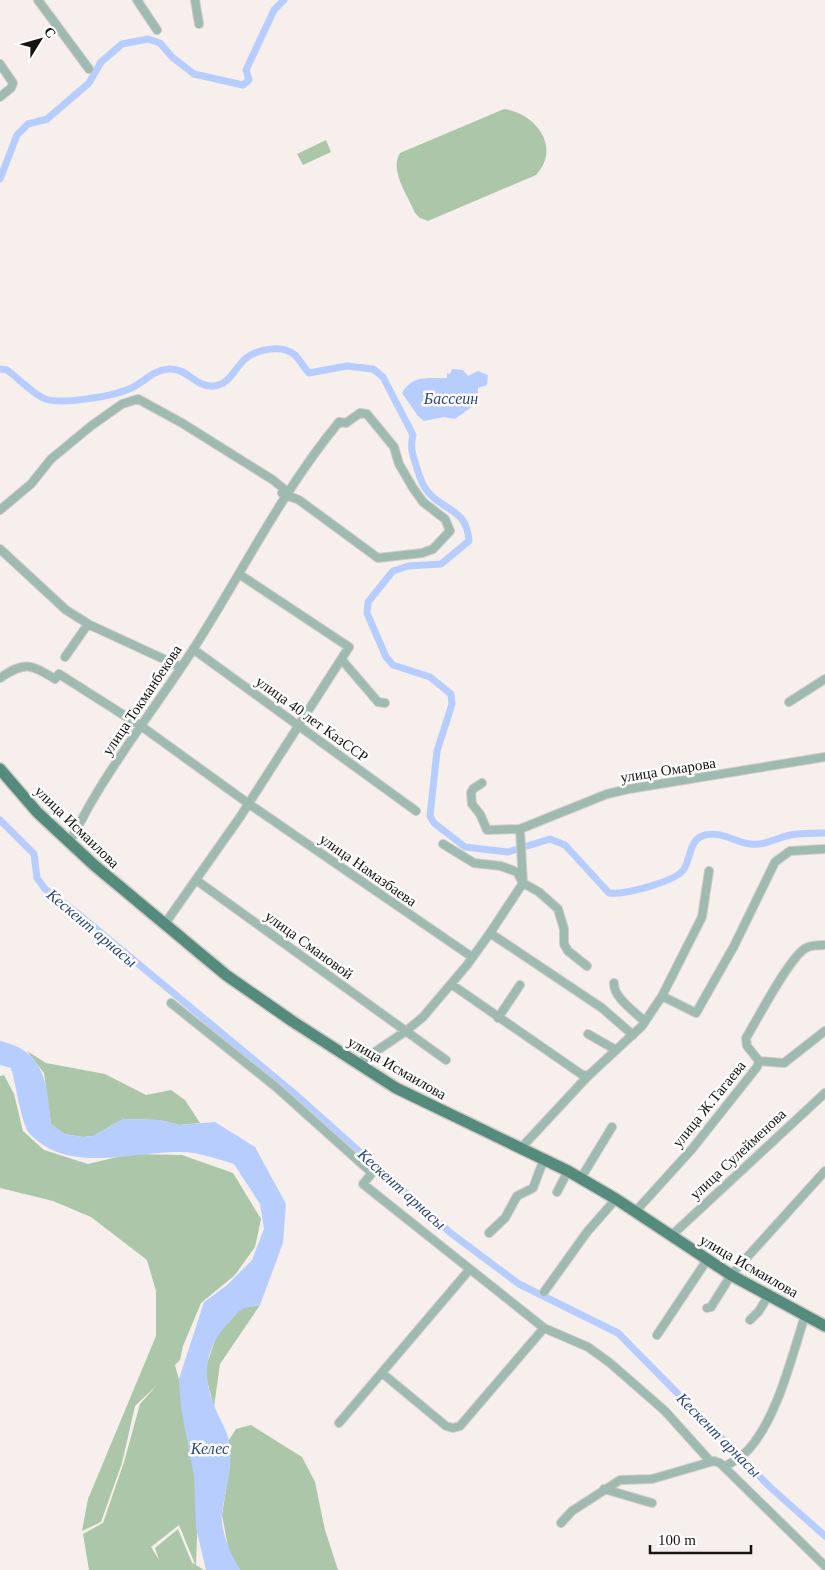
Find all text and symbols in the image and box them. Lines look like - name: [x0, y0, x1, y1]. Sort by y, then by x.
- north arrow: [15, 15, 65, 65]
- text: С: [41, 24, 59, 41]
- water label: Бассеин: [423, 390, 478, 407]
- street label: улица Токманбекова: [99, 642, 185, 758]
- street label: улица 40 лет КазССР: [253, 673, 371, 765]
- street label: улица Омарова: [619, 755, 717, 785]
- street label: улица Исмаилова: [32, 783, 123, 872]
- street label: улица Намазбаева: [316, 831, 420, 910]
- water label: Кескент арнасы: [42, 885, 140, 971]
- street label: улица Смановой: [262, 908, 356, 982]
- street label: улица Исмаилова: [345, 1033, 449, 1103]
- street label: улица Ж.Тагаева: [669, 1057, 749, 1150]
- street label: улица Сулейменова: [687, 1105, 789, 1202]
- water label: Кескент арнасы: [353, 1145, 449, 1234]
- street label: улица Исмаилова: [697, 1231, 801, 1301]
- water label: Кескент арнасы: [672, 1389, 765, 1481]
- water label: Келес: [190, 1440, 229, 1457]
- scale bar: [650, 1522, 751, 1554]
- text: 100 m: [658, 1532, 696, 1548]

